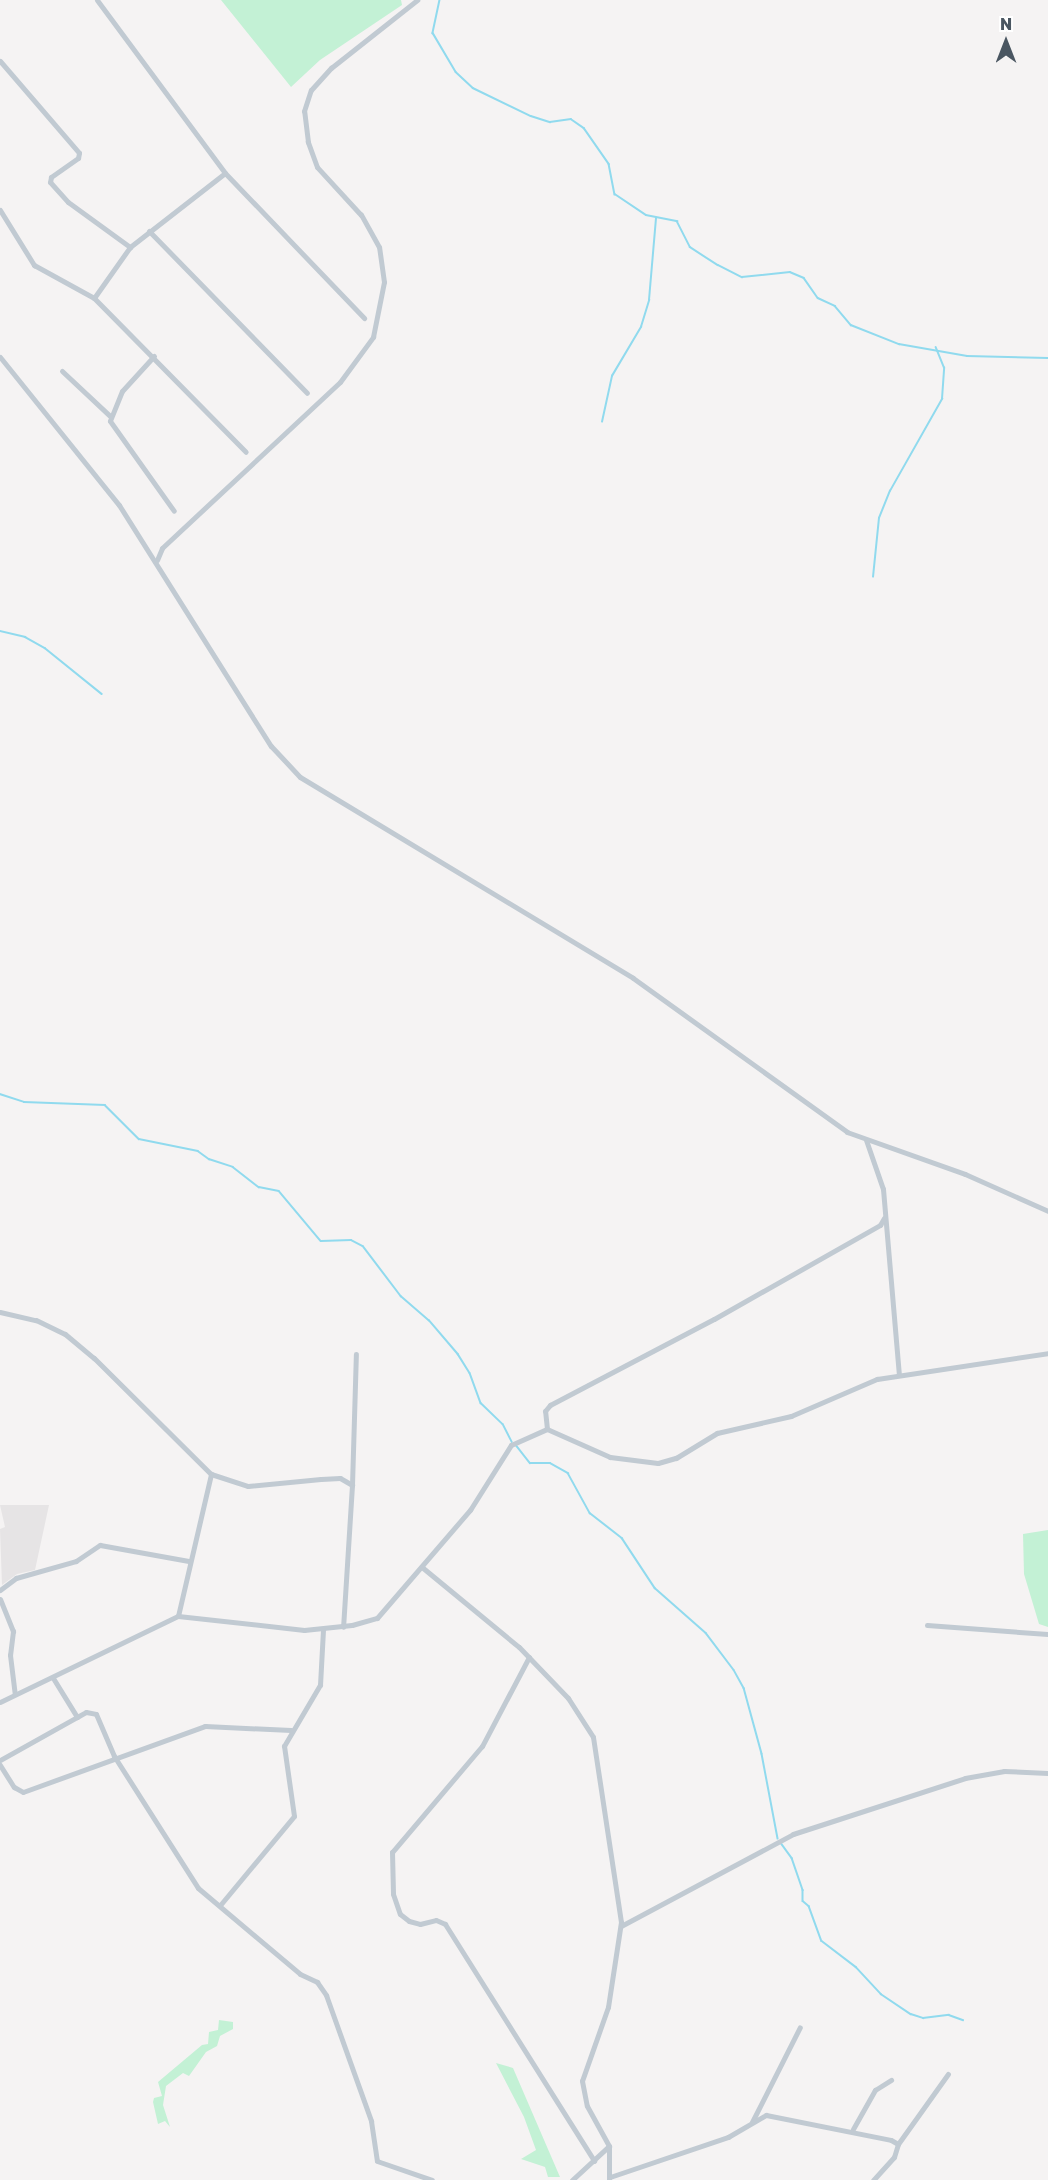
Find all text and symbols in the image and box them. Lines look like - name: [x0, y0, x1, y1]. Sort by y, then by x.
- north arrow: [976, 12, 1036, 72]
- text: N: [1000, 14, 1012, 34]

